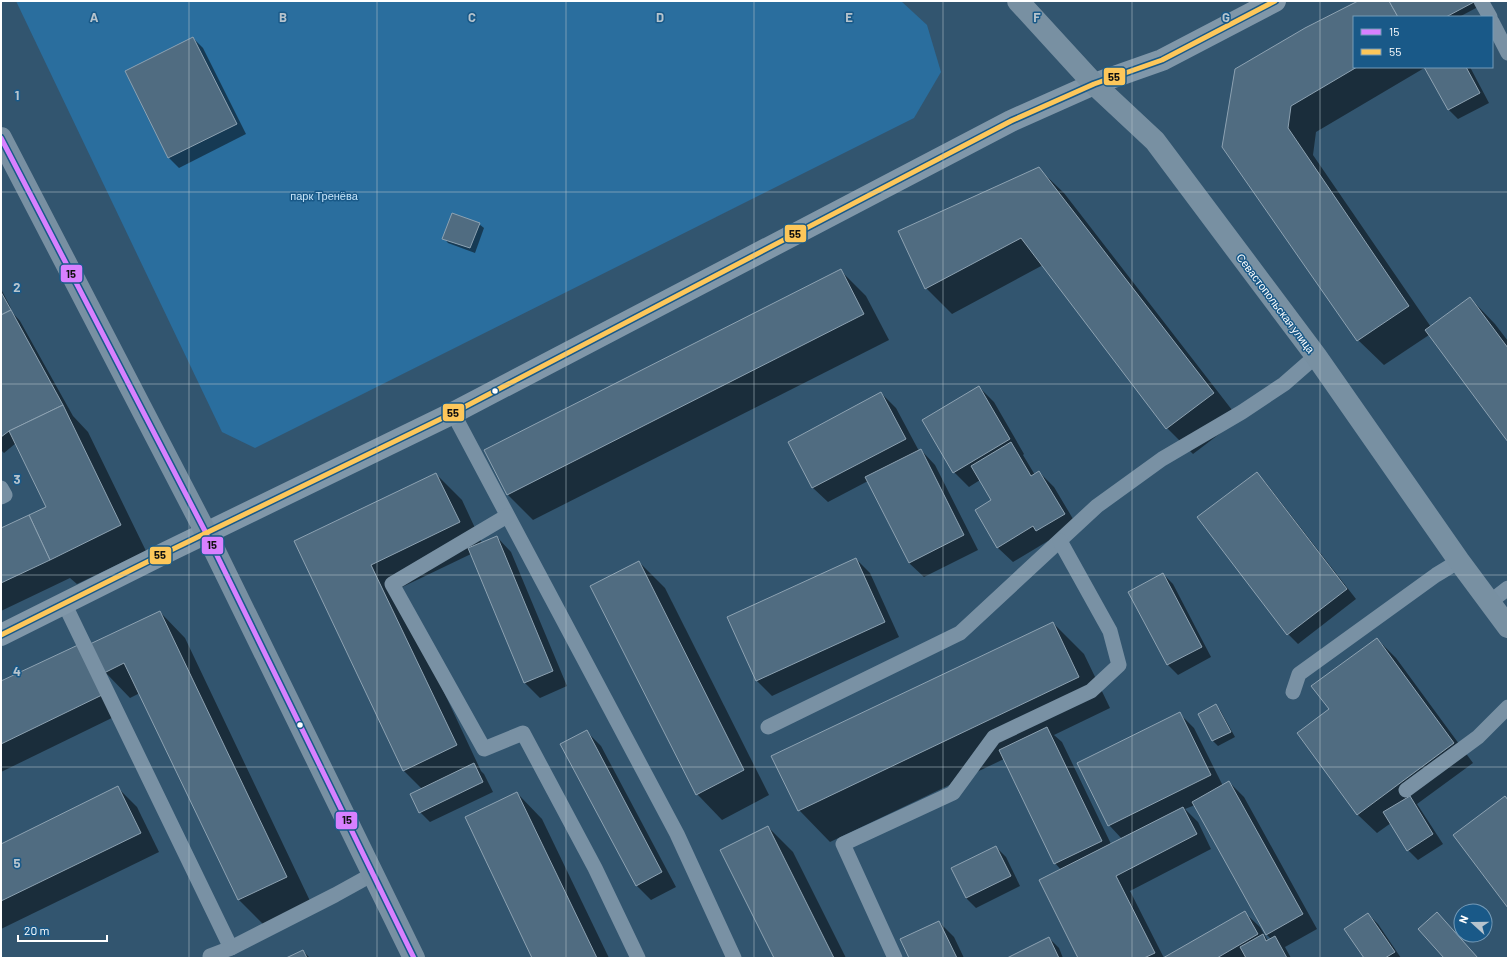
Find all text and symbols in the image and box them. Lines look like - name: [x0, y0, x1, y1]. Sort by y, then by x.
- text: A: [90, 9, 99, 25]
- text: B: [279, 9, 287, 25]
- text: C: [468, 9, 476, 25]
- text: D: [656, 9, 664, 25]
- text: E: [845, 9, 853, 25]
- text: F: [1033, 9, 1041, 25]
- text: G: [1222, 9, 1230, 25]
- legend: [1353, 16, 1493, 68]
- text: 15: [1389, 24, 1399, 38]
- text: 55: [1389, 44, 1401, 58]
- line badge: 55: [1103, 67, 1126, 86]
- text: 55: [1108, 70, 1120, 83]
- text: 1: [15, 87, 19, 103]
- park label: парк Тренёва: [290, 189, 359, 202]
- line badge: 55: [784, 224, 807, 243]
- text: 55: [789, 227, 801, 240]
- street label: Севастопольская улица: [1234, 251, 1318, 356]
- line badge: 15: [60, 264, 83, 283]
- text: 15: [66, 267, 76, 280]
- text: 2: [13, 279, 21, 295]
- unlabelled marker: [490, 386, 500, 396]
- line badge: 55: [442, 403, 465, 422]
- text: 55: [447, 406, 459, 419]
- text: 3: [13, 471, 21, 487]
- line badge: 15: [201, 536, 224, 555]
- text: 15: [207, 538, 217, 551]
- line badge: 55: [149, 546, 172, 565]
- text: 55: [154, 548, 166, 561]
- text: 4: [13, 663, 21, 679]
- unlabelled marker: [295, 720, 305, 730]
- line badge: 15: [335, 811, 358, 830]
- text: 15: [342, 813, 352, 826]
- text: 5: [13, 855, 21, 871]
- north arrow: [1453, 903, 1493, 943]
- text: N: [1456, 913, 1471, 925]
- scale bar: [18, 917, 107, 943]
- text: 20 m: [24, 923, 50, 937]

